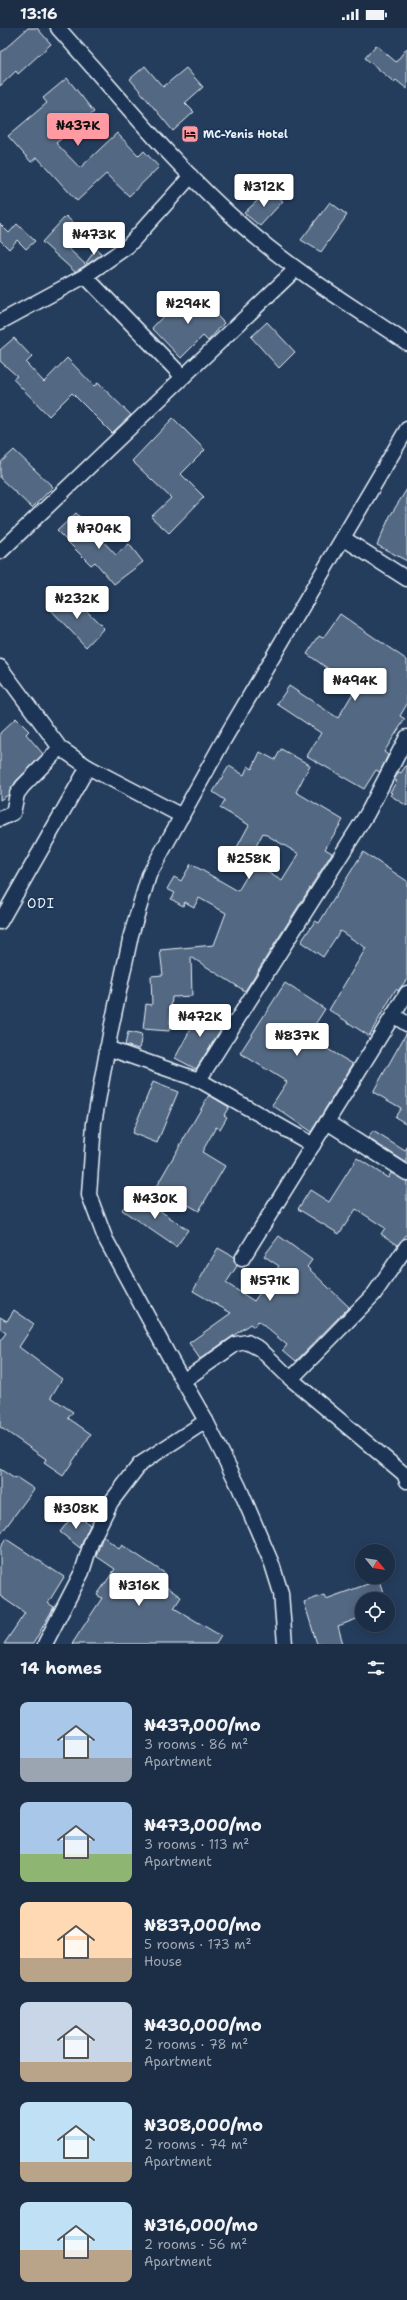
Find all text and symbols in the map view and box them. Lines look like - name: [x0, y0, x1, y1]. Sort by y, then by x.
- text: 13:16: [20, 4, 58, 24]
- pin: ₦437K: [50, 113, 106, 147]
- text: ₦437K: [56, 117, 100, 134]
- hotel icon: MC-Yenis Hotel: [180, 124, 200, 144]
- place label: MC-Yenis Hotel: [203, 127, 288, 142]
- pin: ₦312K: [236, 174, 292, 208]
- text: ₦312K: [243, 178, 285, 195]
- pin: ₦473K: [66, 222, 122, 256]
- text: ₦473K: [72, 226, 116, 243]
- pin: ₦294K: [160, 291, 216, 325]
- text: ₦294K: [166, 295, 210, 312]
- pin: ₦704K: [71, 516, 127, 550]
- text: ₦704K: [76, 520, 122, 537]
- pin: ₦232K: [49, 586, 105, 620]
- text: ₦232K: [55, 590, 99, 607]
- pin: ₦494K: [327, 668, 383, 702]
- text: ₦494K: [333, 672, 377, 689]
- pin: ₦258K: [221, 846, 277, 880]
- text: ₦258K: [227, 850, 271, 867]
- district label: ODI: [27, 895, 55, 912]
- pin: ₦472K: [172, 1004, 228, 1038]
- text: ₦472K: [178, 1008, 222, 1025]
- pin: ₦837K: [269, 1023, 325, 1057]
- text: ₦837K: [275, 1027, 319, 1044]
- pin: ₦430K: [127, 1186, 183, 1220]
- text: ₦430K: [133, 1190, 177, 1207]
- pin: ₦571K: [242, 1268, 298, 1302]
- text: ₦571K: [250, 1272, 290, 1289]
- pin: ₦308K: [48, 1496, 104, 1530]
- text: ₦308K: [53, 1500, 99, 1517]
- north arrow: [355, 1544, 395, 1584]
- map controls: [355, 1544, 395, 1632]
- pin: ₦316K: [111, 1573, 167, 1607]
- text: ₦316K: [118, 1577, 160, 1594]
- button: locate: [355, 1592, 395, 1632]
- text: 14 homes: [20, 1657, 102, 1679]
- icon: filters: [365, 1657, 387, 1679]
- text: ₦437,000/mo: [144, 1714, 261, 1736]
- icon: home: [52, 1718, 100, 1766]
- text: 3 rooms · 86 m²: [144, 1736, 248, 1753]
- text: Apartment: [144, 1753, 212, 1770]
- text: ₦473,000/mo: [144, 1814, 262, 1836]
- icon: home: [52, 1818, 100, 1866]
- text: 3 rooms · 113 m²: [144, 1836, 249, 1853]
- text: Apartment: [144, 1853, 212, 1870]
- text: ₦837,000/mo: [144, 1914, 261, 1936]
- icon: home: [52, 1918, 100, 1966]
- text: 5 rooms · 173 m²: [144, 1936, 251, 1953]
- text: House: [144, 1953, 182, 1970]
- text: ₦430,000/mo: [144, 2014, 262, 2036]
- icon: home: [52, 2018, 100, 2066]
- text: 2 rooms · 78 m²: [144, 2036, 248, 2053]
- text: Apartment: [144, 2053, 212, 2070]
- text: ₦308,000/mo: [144, 2114, 263, 2136]
- icon: home: [52, 2118, 100, 2166]
- text: 2 rooms · 74 m²: [144, 2136, 248, 2153]
- text: Apartment: [144, 2153, 212, 2170]
- text: ₦316,000/mo: [144, 2214, 258, 2236]
- icon: home: [52, 2218, 100, 2266]
- text: 2 rooms · 56 m²: [144, 2236, 247, 2253]
- text: Apartment: [144, 2253, 212, 2270]

